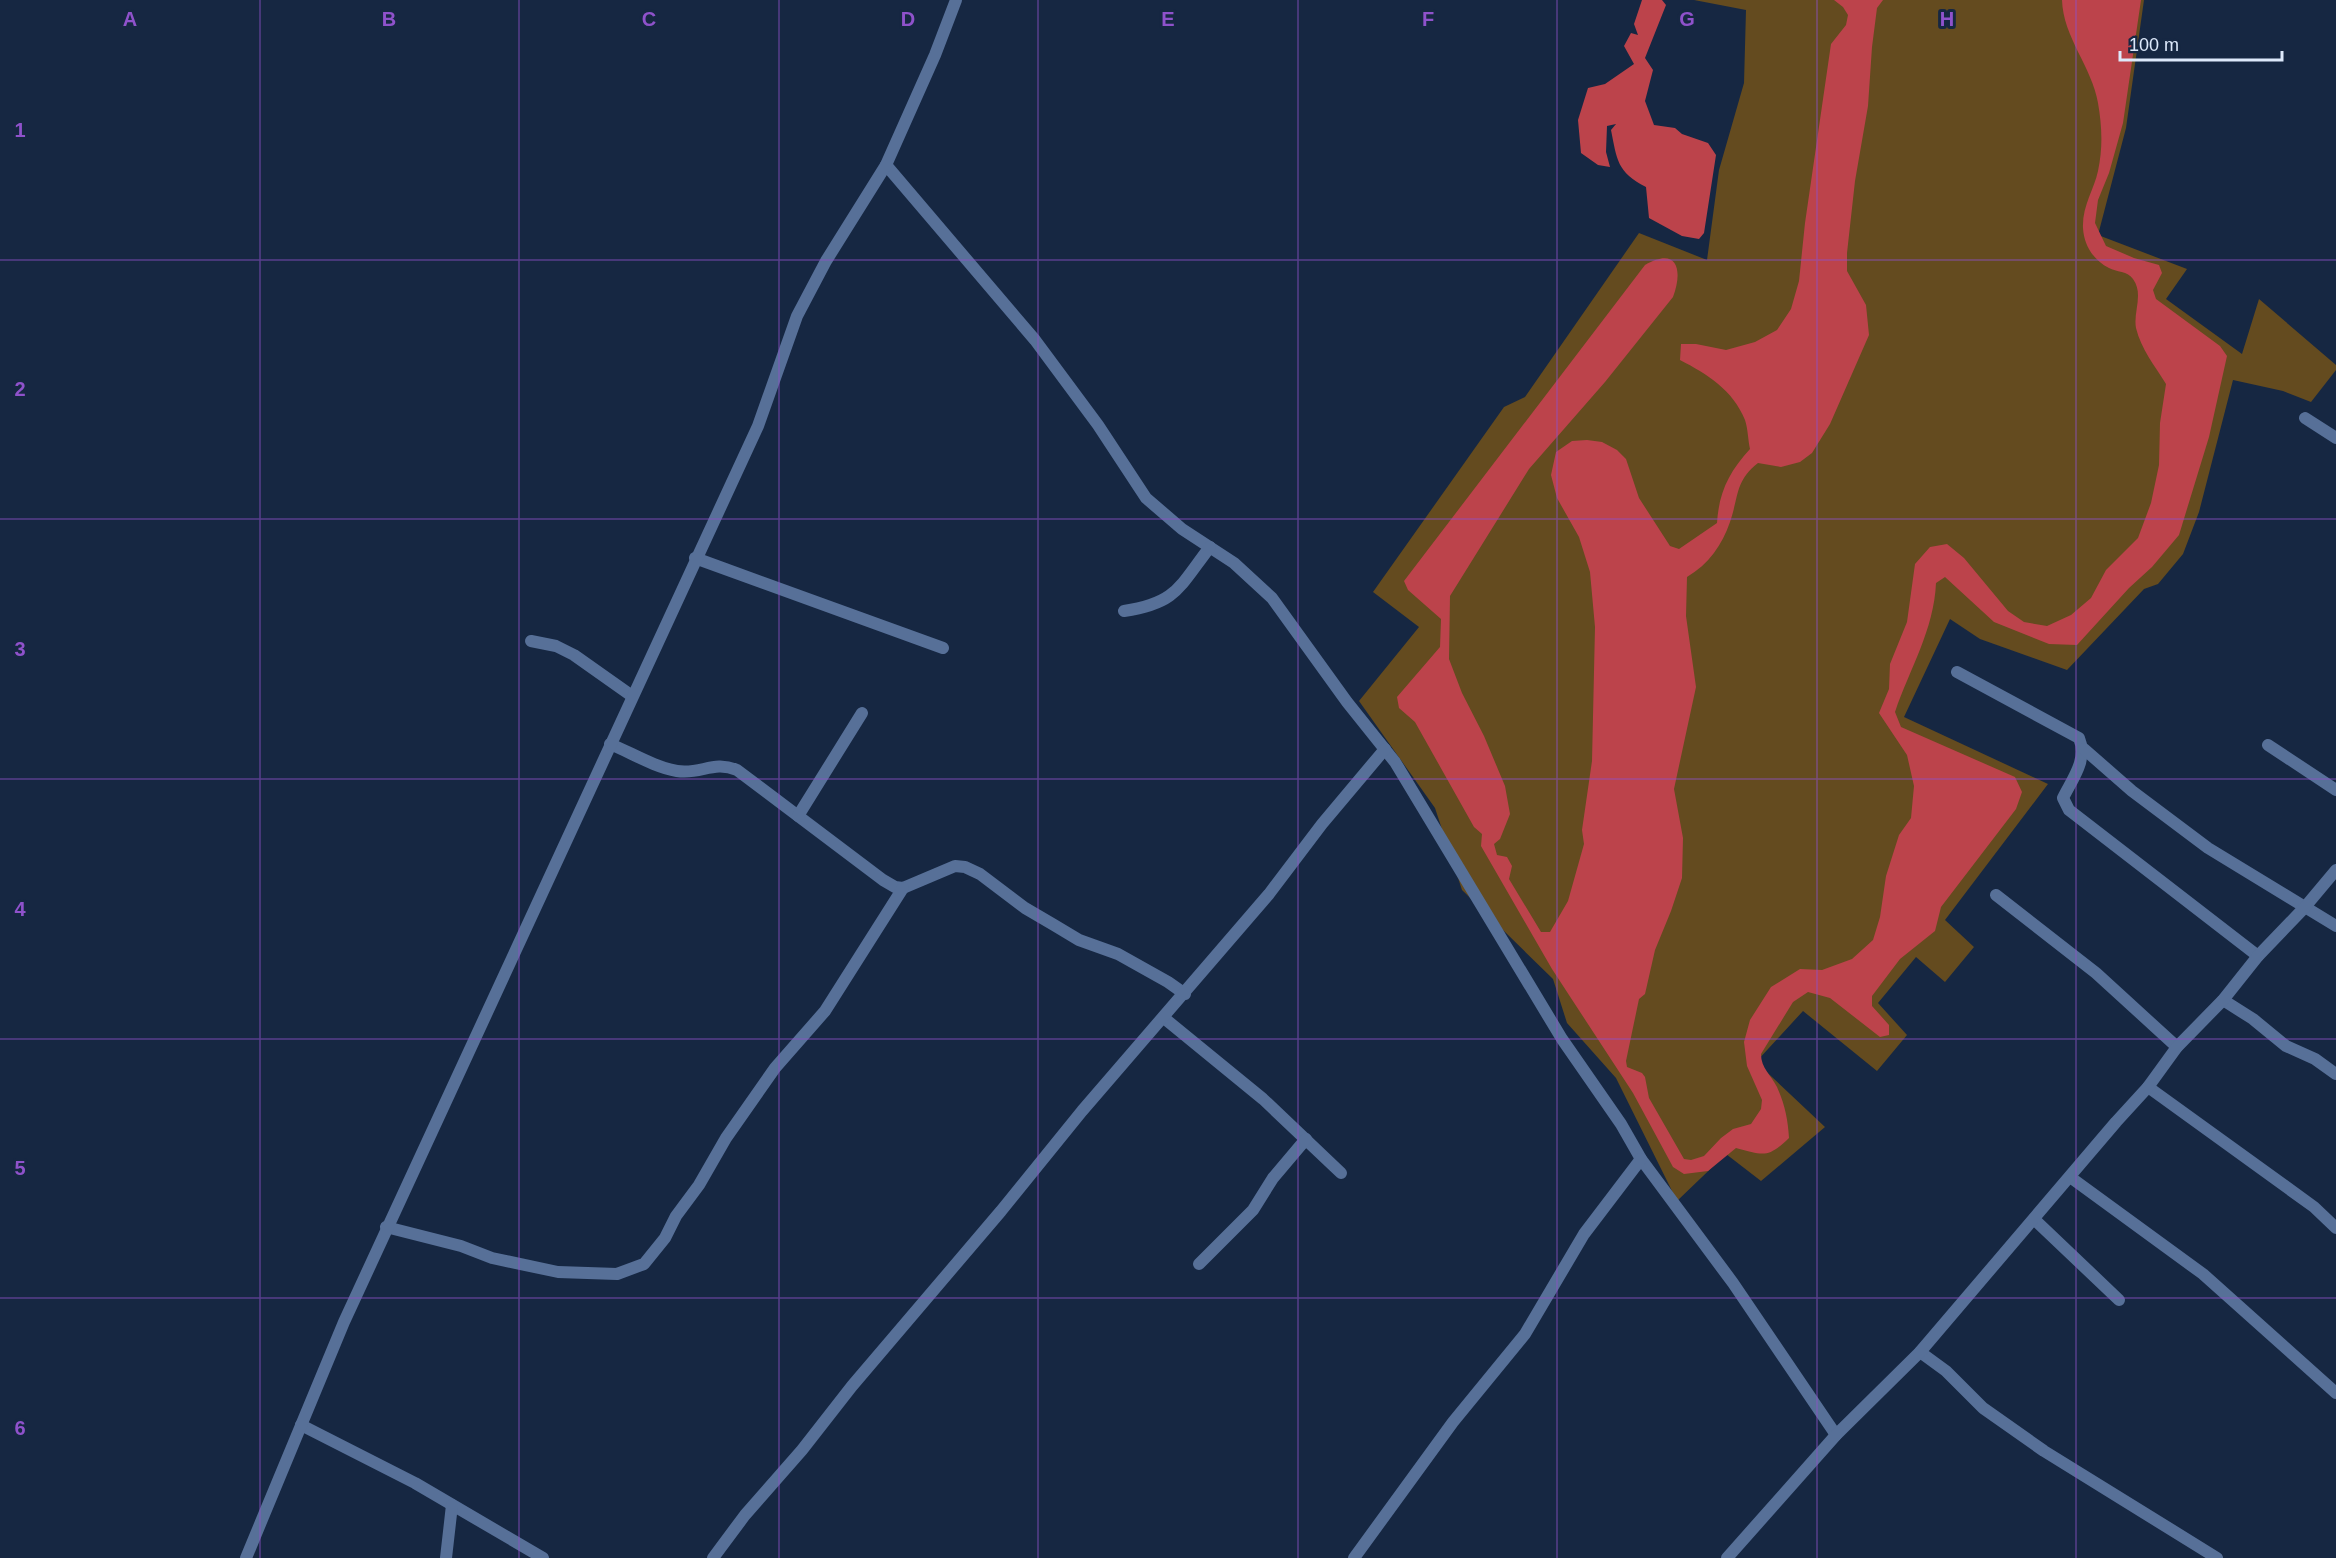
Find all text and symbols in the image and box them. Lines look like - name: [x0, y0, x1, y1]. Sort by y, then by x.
- text: A: [123, 8, 137, 30]
- text: B: [382, 8, 396, 30]
- text: C: [642, 8, 656, 30]
- text: D: [901, 8, 915, 30]
- text: E: [1161, 8, 1175, 30]
- text: F: [1422, 8, 1434, 30]
- text: G: [1679, 8, 1695, 30]
- text: H: [1940, 8, 1954, 30]
- scale bar: [2120, 24, 2282, 62]
- text: 100 m: [2129, 35, 2179, 55]
- text: 1: [14, 119, 26, 141]
- text: 2: [14, 378, 26, 400]
- text: 3: [14, 638, 26, 660]
- text: 4: [14, 898, 26, 920]
- text: 5: [14, 1157, 26, 1179]
- text: 6: [14, 1417, 26, 1439]

